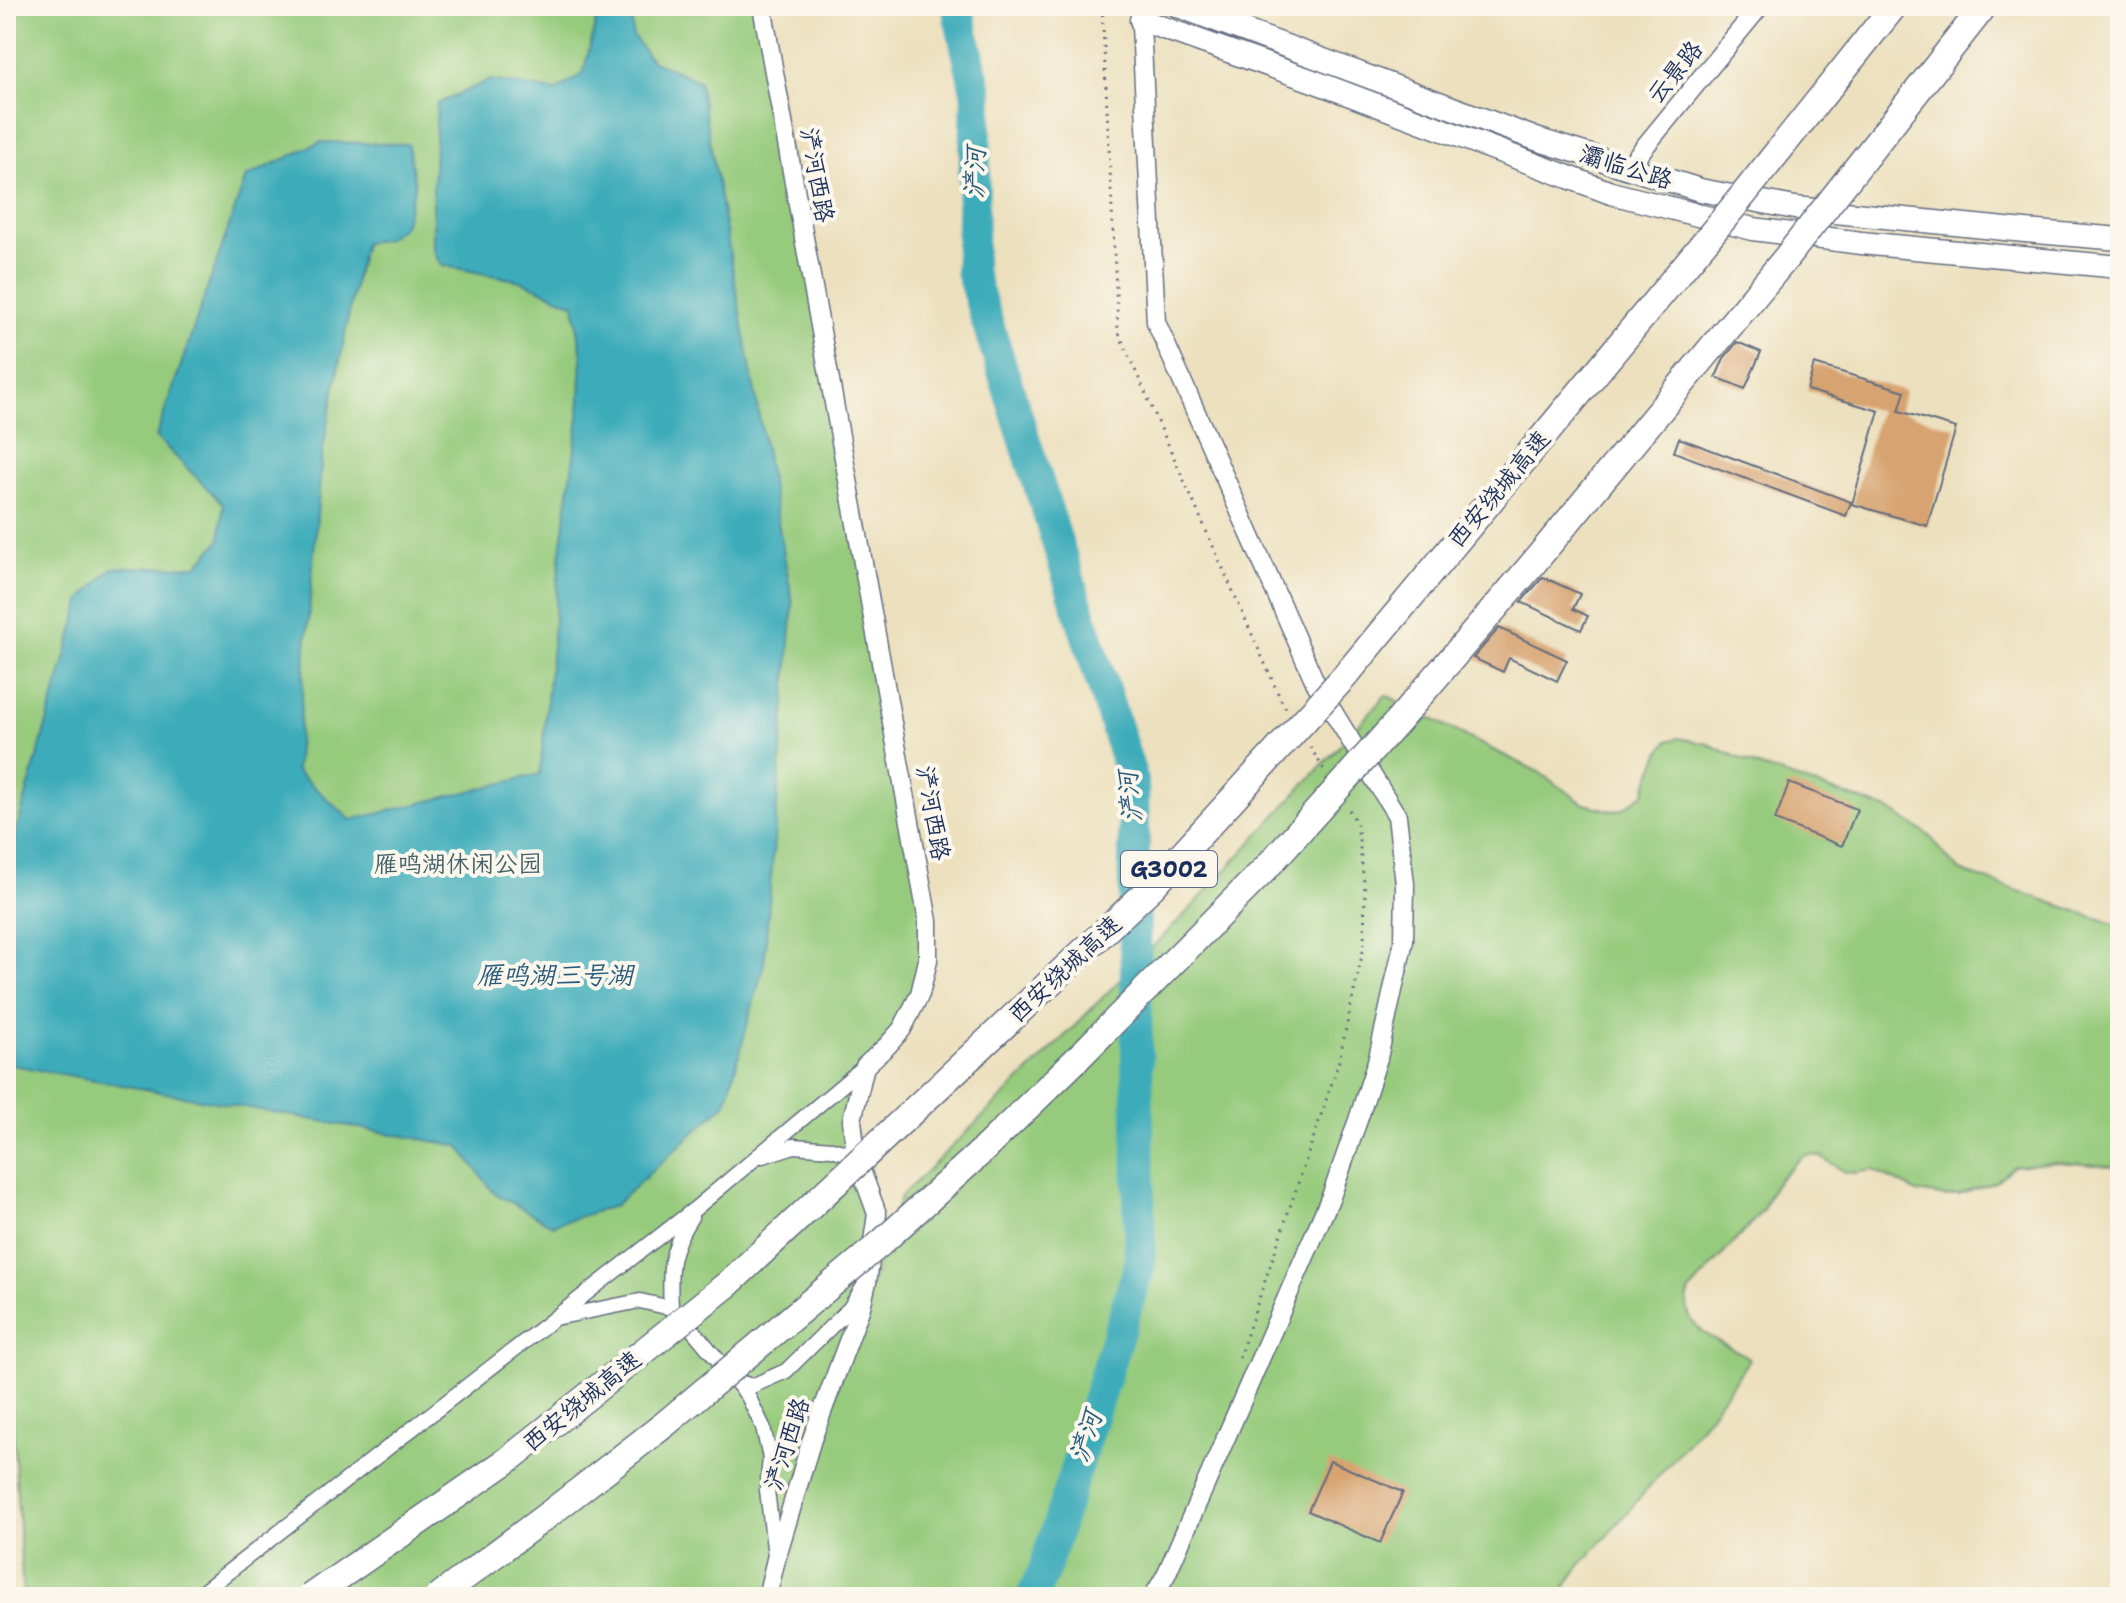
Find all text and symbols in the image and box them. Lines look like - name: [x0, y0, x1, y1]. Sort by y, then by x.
- street label: 云景路: [1640, 34, 1710, 110]
- street label: 浐河西路: [793, 125, 841, 225]
- street label: 灞临公路: [1575, 138, 1677, 196]
- water label: 浐河: [956, 142, 993, 200]
- street label: 西安绕城高速: [1440, 424, 1558, 554]
- street label: 浐河西路: [909, 763, 957, 863]
- water label: 浐河: [1108, 765, 1149, 825]
- park label: 雁鸣湖休闲公园: [374, 848, 542, 880]
- road number: G3002: [1121, 851, 1217, 887]
- street label: 西安绕城高速: [1001, 908, 1129, 1030]
- water label: 雁鸣湖三号湖: [477, 957, 636, 992]
- street label: 西安绕城高速: [516, 1343, 648, 1459]
- street label: 浐河西路: [757, 1393, 817, 1495]
- water label: 浐河: [1060, 1402, 1111, 1466]

